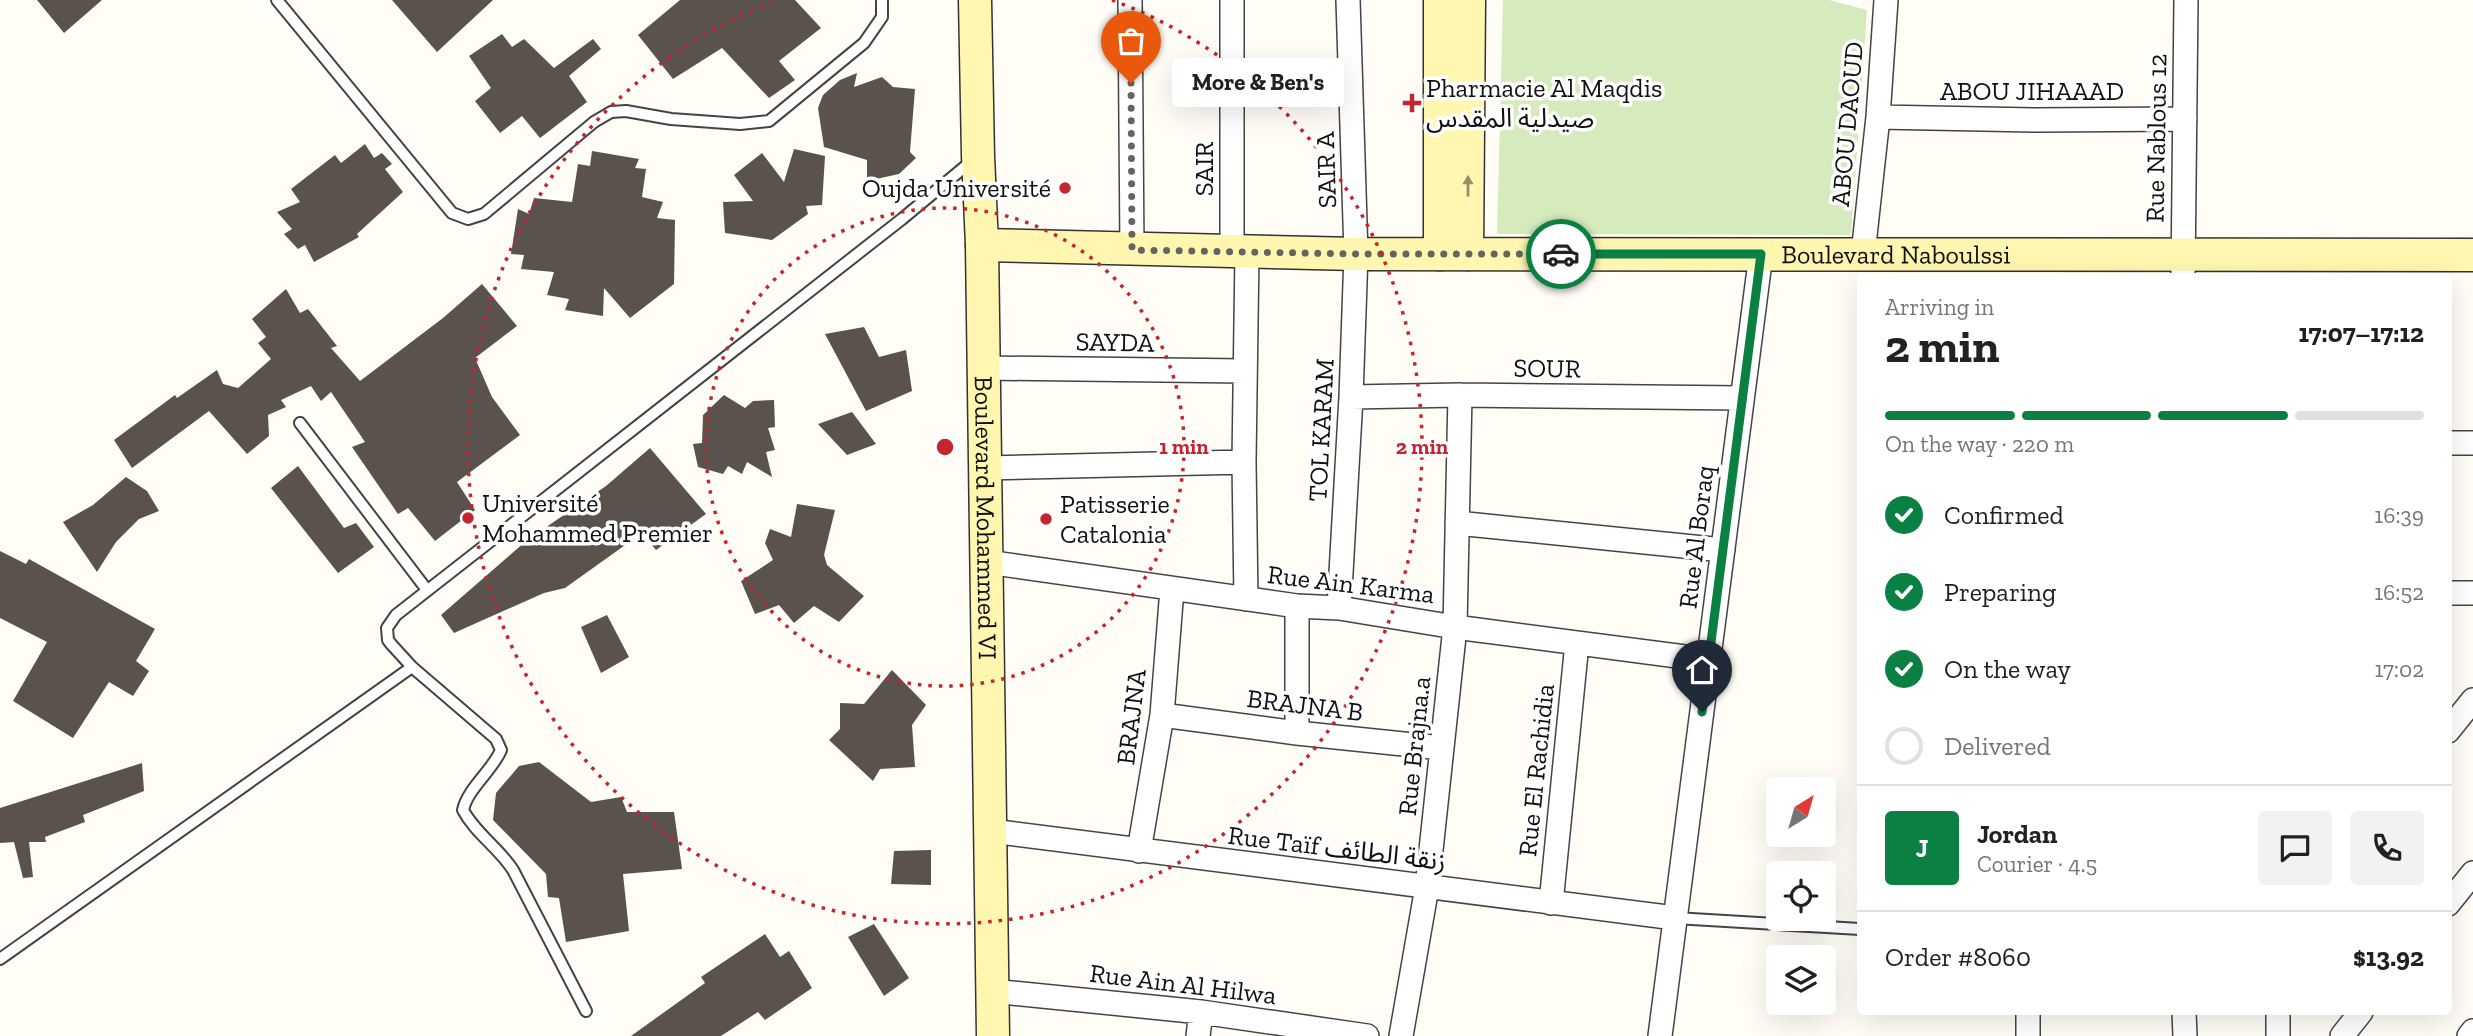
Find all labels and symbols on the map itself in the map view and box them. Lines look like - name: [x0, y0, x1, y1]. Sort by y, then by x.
- pin: [1101, 11, 1161, 83]
- street label: ABOU DAOUD: [1824, 40, 1870, 208]
- street label: Rue Nablous 12: [2139, 53, 2173, 223]
- callout: More & Ben's: [1173, 58, 1344, 108]
- place label: Pharmacie Al Maqdis صيدلية المقدس: [1426, 72, 1662, 134]
- street label: ABOU JIHAAAD: [1940, 75, 2124, 107]
- marker: Pharmacie Al Maqdis صيدلية المقدس: [1404, 95, 1420, 111]
- street label: SAIR A: [1309, 130, 1343, 209]
- street label: SAIR: [1188, 142, 1220, 196]
- place label: Oujda Université: [862, 172, 1051, 204]
- one-way arrow: [1462, 175, 1474, 197]
- marker: Oujda Université: [1057, 180, 1073, 196]
- courier: [1526, 219, 1596, 289]
- street label: Boulevard Naboulssi: [1781, 238, 2011, 271]
- street label: SAYDA: [1075, 325, 1156, 359]
- street label: SOUR: [1513, 351, 1581, 385]
- street label: TOL KARAM: [1301, 358, 1341, 502]
- street label: Boulevard Mohammed VI: [968, 376, 1004, 660]
- text: 1 min: [1159, 434, 1209, 459]
- text: 2 min: [1396, 434, 1449, 459]
- centre of rings: [933, 435, 957, 459]
- street label: Rue Al Boraq: [1671, 463, 1721, 610]
- place label: Université Mohammed Premier: [482, 487, 713, 549]
- place label: Patisserie Catalonia: [1060, 488, 1170, 550]
- marker: Université Mohammed Premier: [460, 510, 476, 526]
- marker: Patisserie Catalonia: [1038, 511, 1054, 527]
- street label: Rue Ain Karma: [1266, 558, 1437, 610]
- pin: [1672, 640, 1732, 712]
- street label: BRAJNA: [1109, 666, 1153, 767]
- street label: Rue Brajna.a: [1391, 674, 1437, 817]
- street label: BRAJNA B: [1245, 682, 1365, 728]
- street label: Rue El Rachidia: [1511, 682, 1561, 858]
- north arrow: [1766, 777, 1836, 847]
- street label: Rue Taïf زنقة الطائف: [1226, 819, 1448, 877]
- street label: Rue Ain Al Hilwa: [1088, 957, 1279, 1011]

